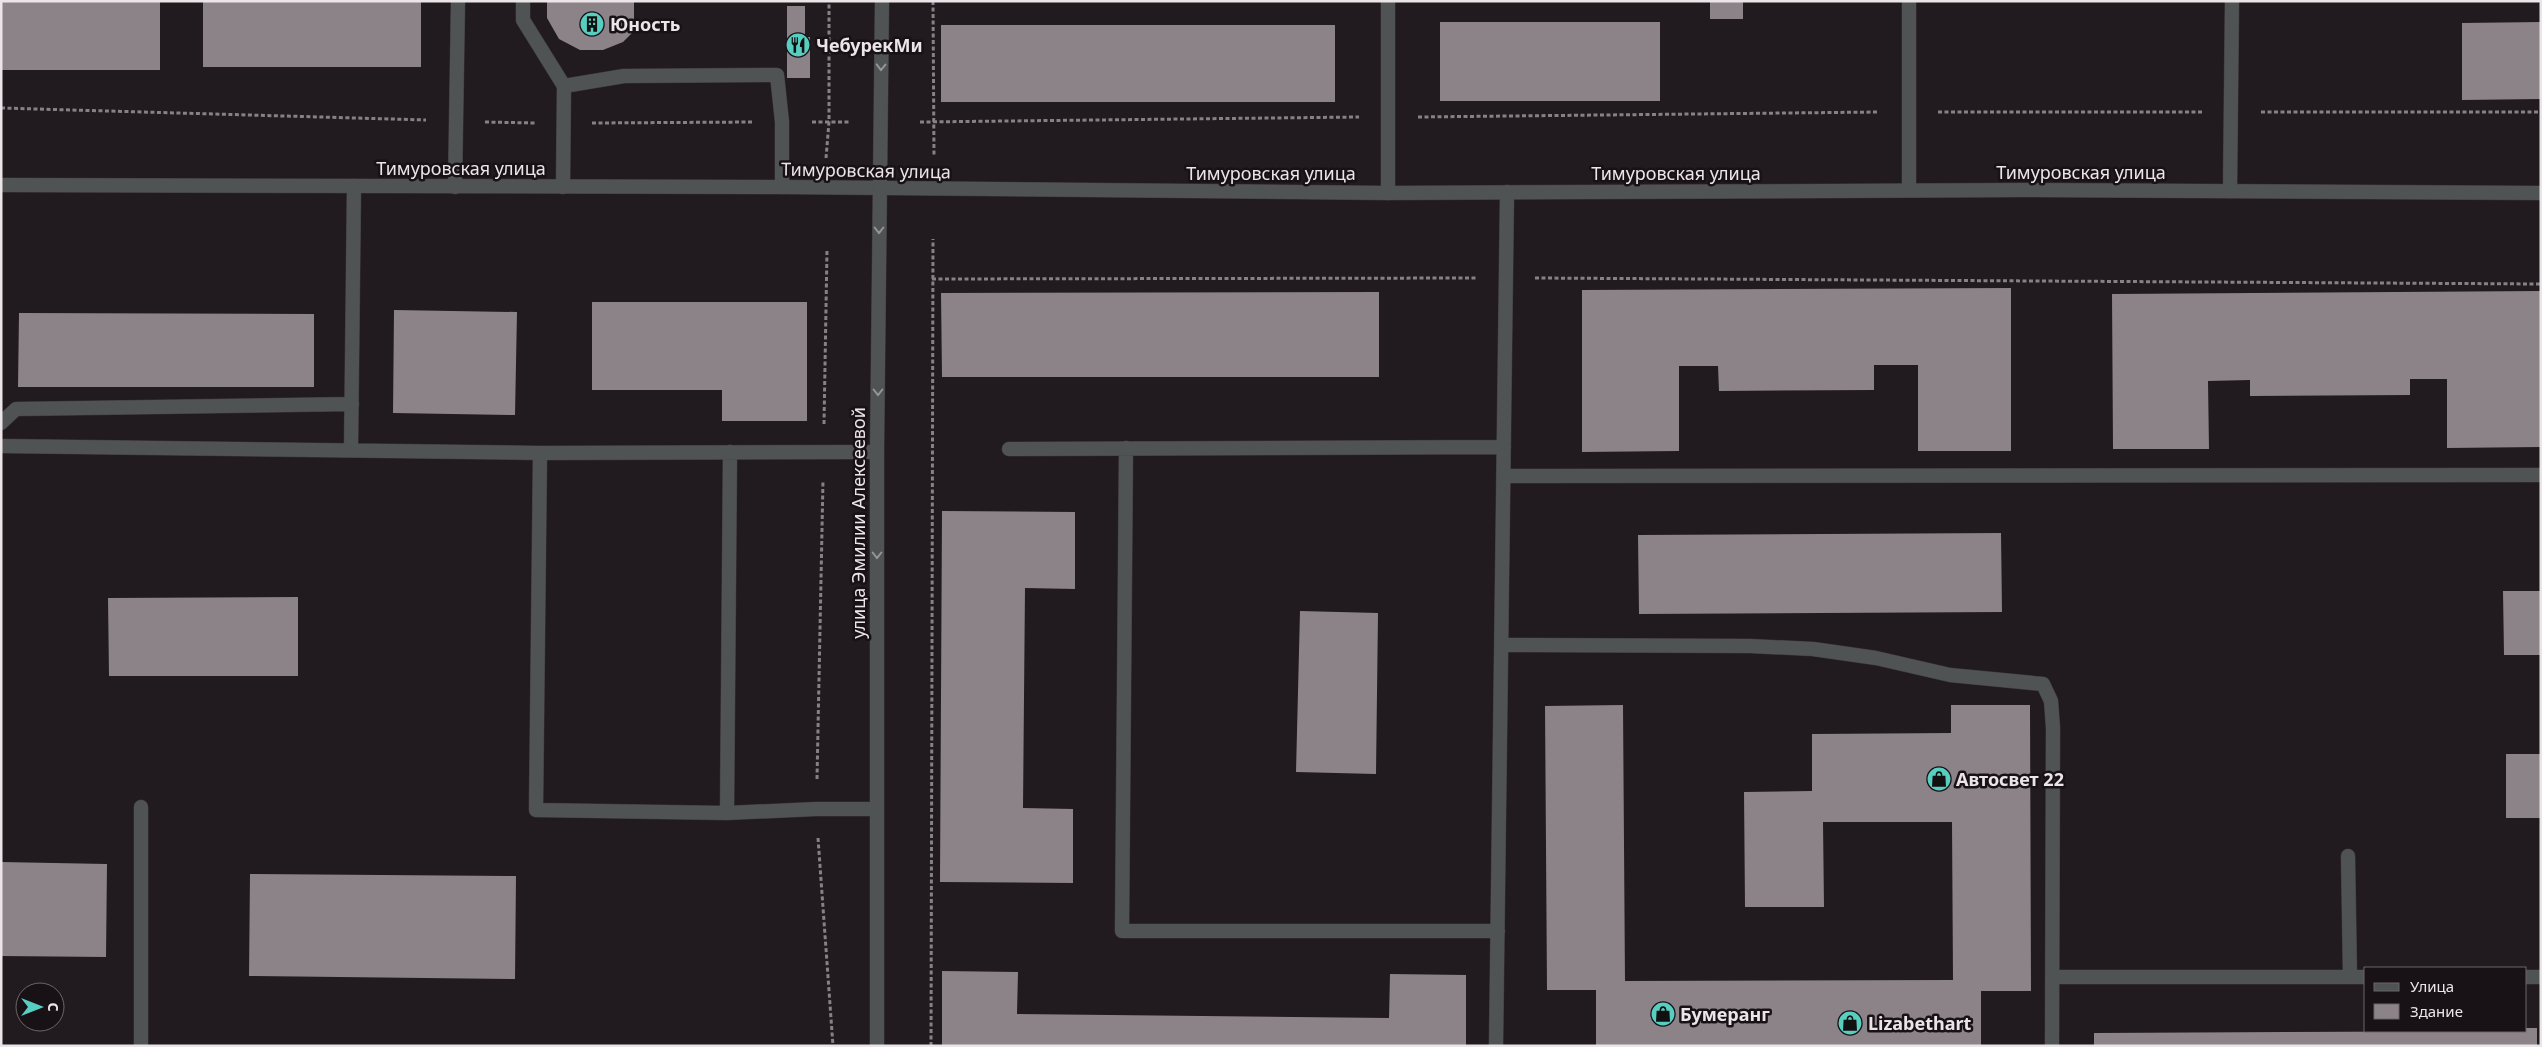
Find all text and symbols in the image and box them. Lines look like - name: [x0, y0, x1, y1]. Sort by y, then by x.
- building icon: Юность: [579, 11, 605, 37]
- place label: Юность: [610, 12, 680, 36]
- restaurant icon: ЧебурекМи: [785, 32, 811, 58]
- place label: ЧебурекМи: [816, 33, 923, 57]
- one-way arrow: [876, 64, 886, 72]
- street label: Тимуровская улица: [376, 156, 546, 180]
- street label: Тимуровская улица: [781, 157, 951, 183]
- street label: Тимуровская улица: [1996, 160, 2166, 184]
- street label: Тимуровская улица: [1186, 161, 1356, 185]
- street label: Тимуровская улица: [1591, 161, 1761, 185]
- one-way arrow: [874, 226, 884, 234]
- one-way arrow: [872, 389, 883, 397]
- street label: улица Эмилии Алексеевой: [846, 407, 870, 639]
- one-way arrow: [872, 552, 882, 559]
- shop icon: Автосвет 22: [1926, 766, 1952, 792]
- place label: Автосвет 22: [1956, 767, 2064, 791]
- legend: [2364, 967, 2527, 1032]
- text: Улица: [2410, 976, 2454, 996]
- north arrow: [15, 982, 65, 1032]
- shop icon: Бумеранг: [1650, 1001, 1676, 1027]
- text: Здание: [2410, 1001, 2463, 1021]
- text: С: [44, 1002, 63, 1012]
- place label: Бумеранг: [1680, 1002, 1770, 1026]
- shop icon: Lizabethart: [1837, 1010, 1863, 1036]
- place label: Lizabethart: [1868, 1011, 1972, 1035]

